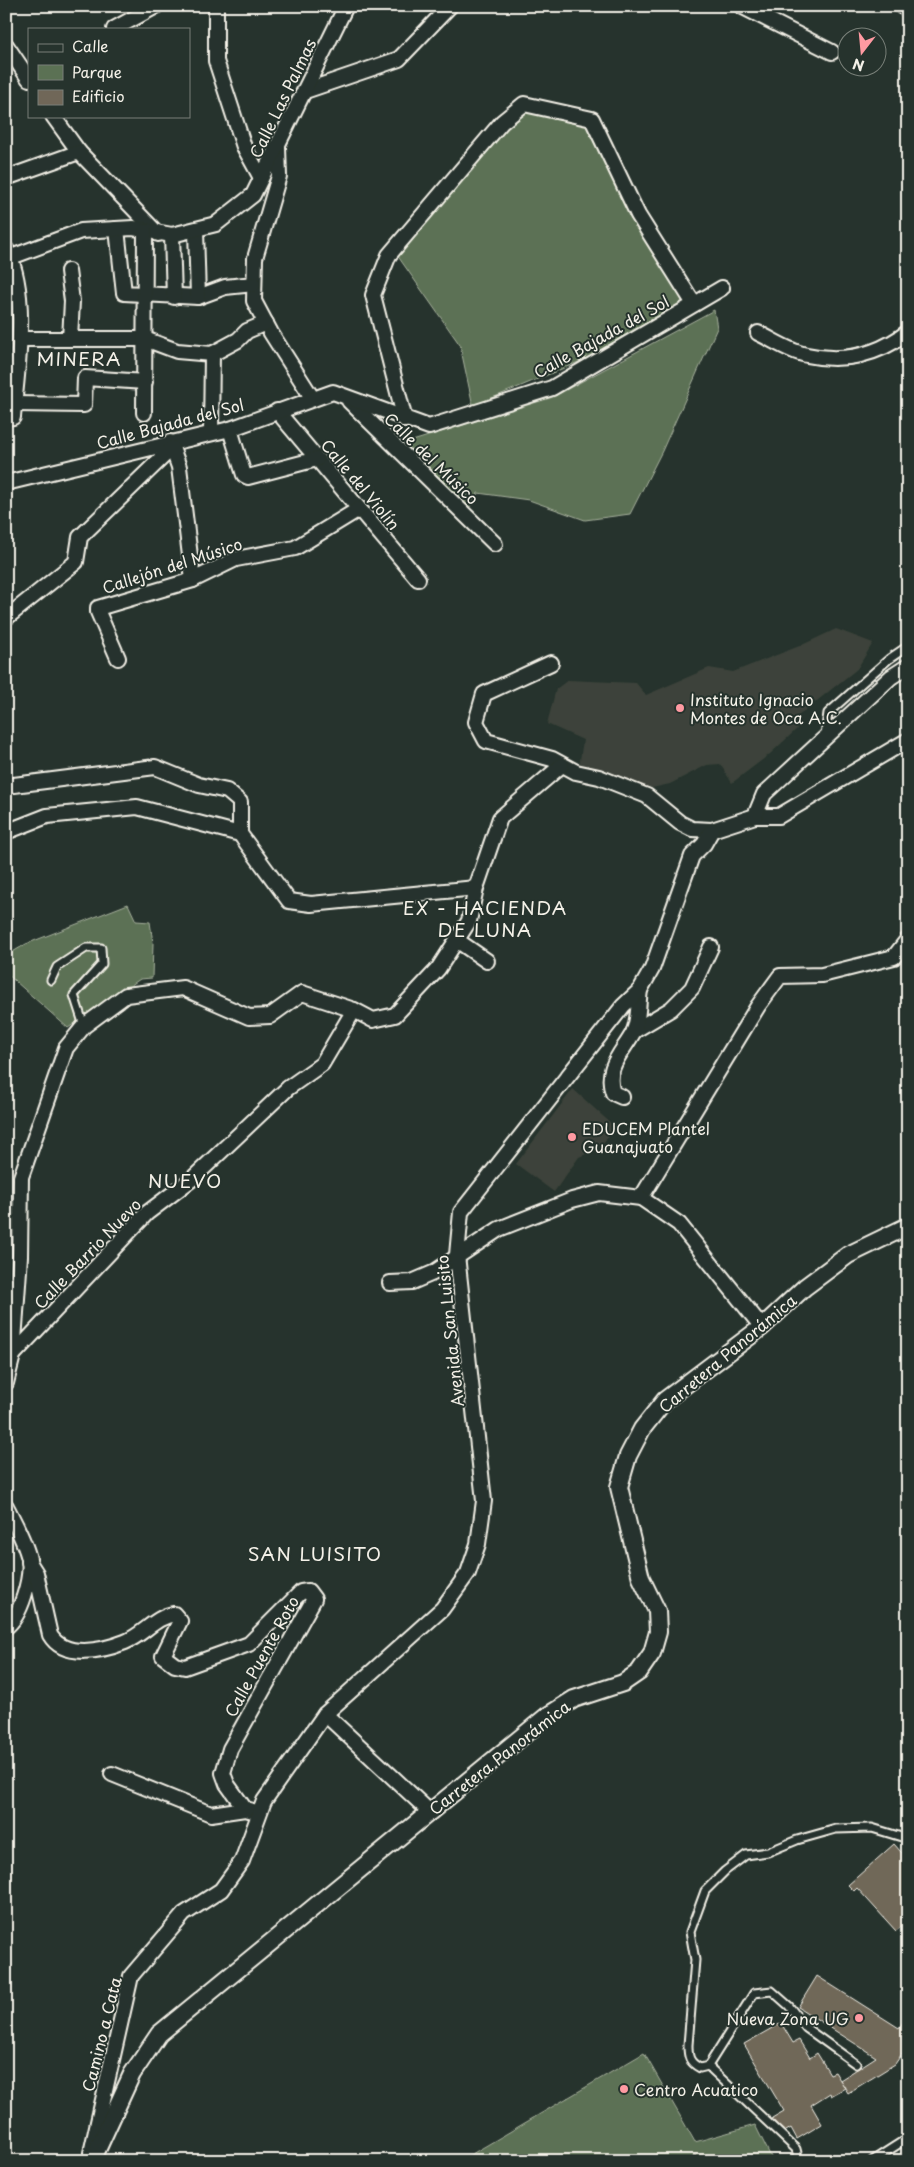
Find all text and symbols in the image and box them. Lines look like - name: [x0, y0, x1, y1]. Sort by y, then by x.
- legend: [28, 28, 190, 118]
- north arrow: [836, 28, 886, 78]
- text: Calle: [72, 34, 109, 57]
- street label: Calle Las Palmas: [243, 34, 321, 162]
- text: N: [850, 53, 867, 77]
- text: Parque: [72, 60, 122, 83]
- text: Edificio: [72, 84, 125, 107]
- street label: Calle Bajada del Sol: [529, 289, 673, 383]
- district label: MINERA: [37, 344, 121, 372]
- street label: Calle Bajada del Sol: [94, 392, 246, 454]
- street label: Calle del Músico: [379, 406, 485, 510]
- street label: Calle del Violín: [316, 433, 406, 535]
- street label: Callejón del Músico: [99, 531, 245, 599]
- place label: Instituto Ignacio Montes de Oca A.C.: [690, 687, 842, 729]
- marker: Instituto Ignacio Montes de Oca A.C.: [674, 702, 686, 714]
- district label: EX - HACIENDA DE LUNA: [403, 893, 567, 943]
- place label: EDUCEM Plantel Guanajuato: [582, 1116, 710, 1158]
- marker: EDUCEM Plantel Guanajuato: [566, 1131, 578, 1143]
- district label: NUEVO: [148, 1166, 222, 1194]
- street label: Calle Barrio Nuevo: [28, 1192, 146, 1314]
- street label: Avenida San Luisito: [429, 1254, 469, 1408]
- street label: Carretera Panorámica: [653, 1288, 801, 1418]
- district label: SAN LUISITO: [248, 1539, 382, 1567]
- street label: Calle Puente Roto: [218, 1591, 304, 1721]
- street label: Carretera Panorámica: [423, 1694, 575, 1820]
- street label: Camino a Cata: [75, 1974, 127, 2094]
- place label: Nueva Zona UG: [727, 2006, 849, 2030]
- marker: Nueva Zona UG: [853, 2012, 865, 2024]
- place label: Centro Acuatico: [634, 2077, 758, 2101]
- marker: Centro Acuatico: [618, 2083, 630, 2095]

